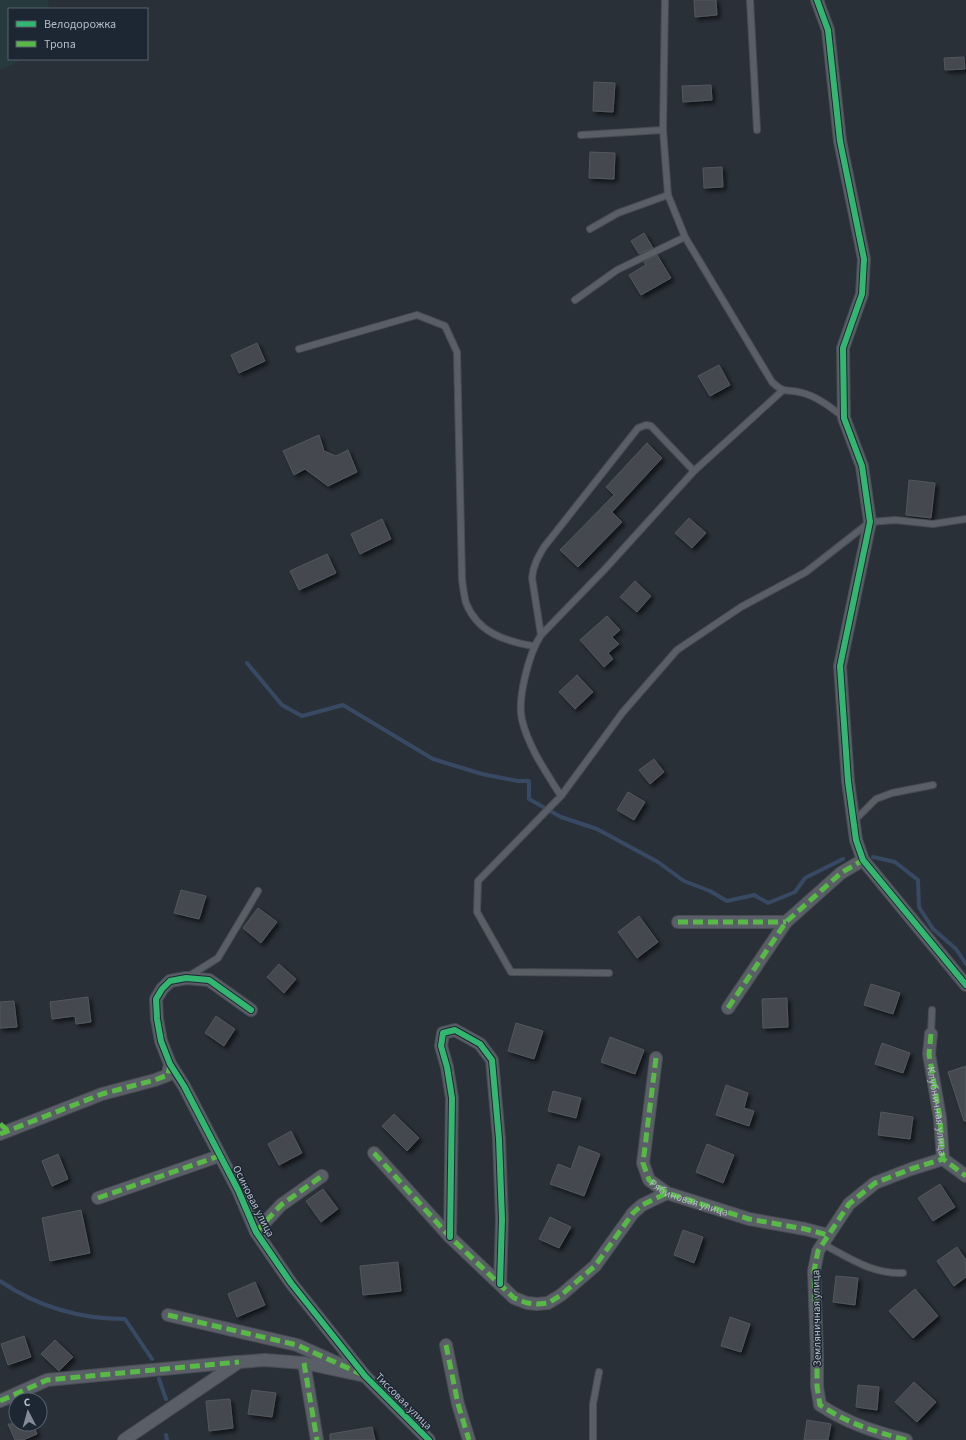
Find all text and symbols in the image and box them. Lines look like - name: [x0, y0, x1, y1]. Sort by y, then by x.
- legend: [8, 8, 148, 60]
- text: Велодорожка: [44, 16, 116, 33]
- text: Тропа: [44, 36, 76, 53]
- street label: Клубничная улица: [923, 1065, 950, 1156]
- street label: Осиновая улица: [229, 1163, 278, 1240]
- street label: Рябиновая улица: [646, 1176, 730, 1220]
- street label: Земляничная улица: [808, 1270, 825, 1366]
- street label: Тиссовая улица: [372, 1370, 435, 1433]
- north arrow: [8, 1392, 48, 1432]
- text: С: [23, 1395, 32, 1410]

